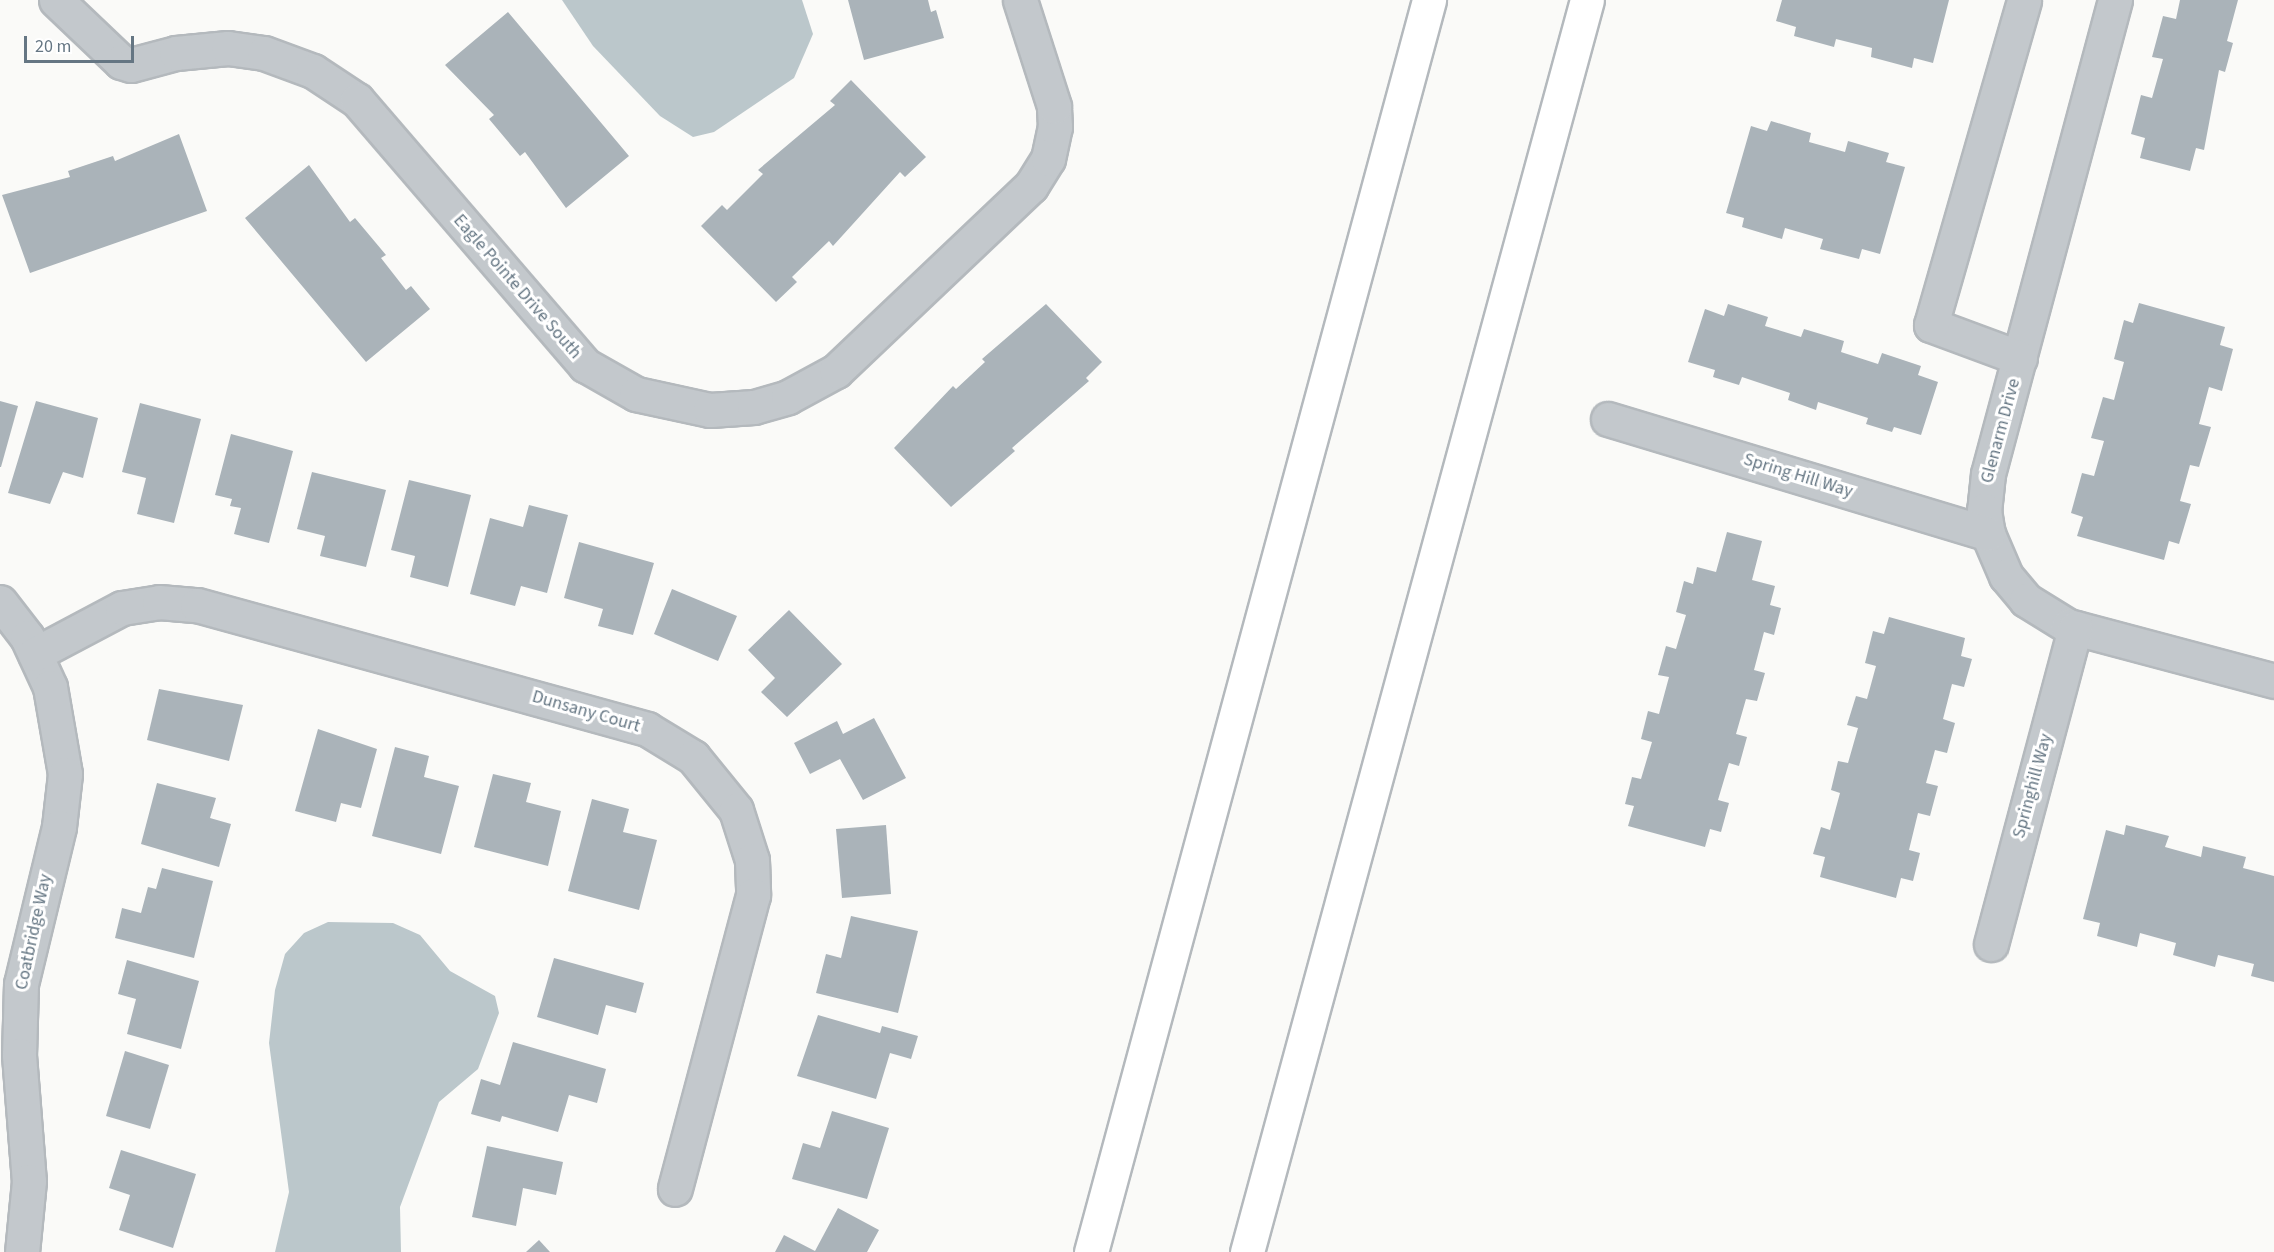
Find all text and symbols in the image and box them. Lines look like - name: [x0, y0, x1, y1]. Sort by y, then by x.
- scale bar: [27, 24, 136, 62]
- text: 20 m: [35, 34, 71, 59]
- street label: Eagle Pointe Drive South: [448, 210, 586, 364]
- street label: Glenarm Drive: [1977, 376, 2025, 486]
- street label: Spring Hill Way: [1741, 449, 1855, 503]
- street label: Dunsany Court: [530, 686, 642, 738]
- street label: Springhill Way: [2009, 731, 2057, 841]
- street label: Coatbridge Way: [11, 872, 57, 992]

